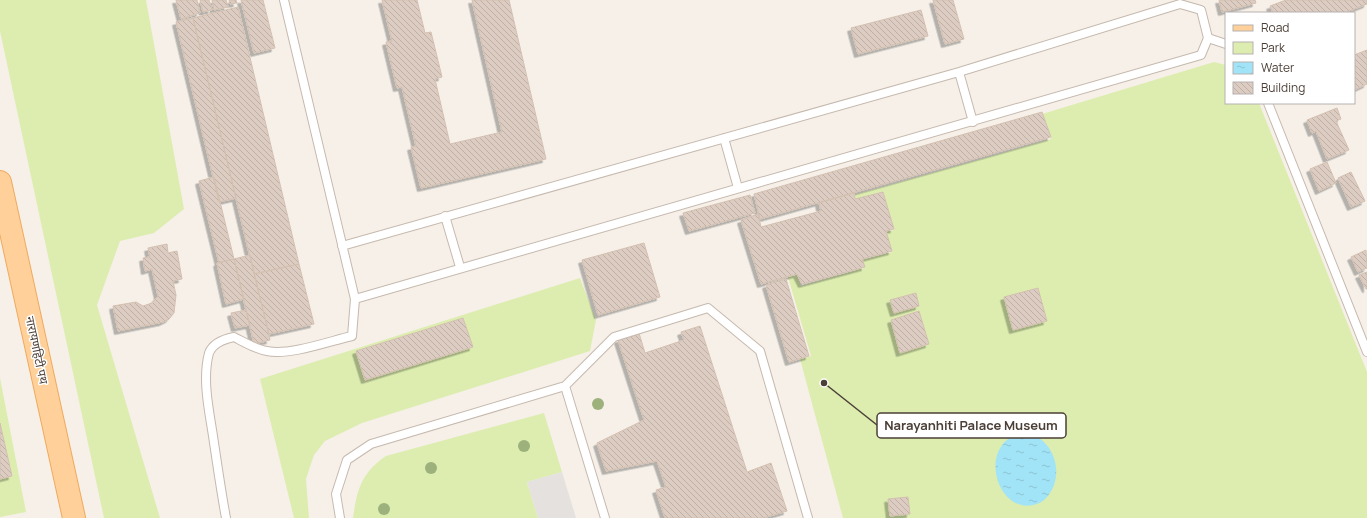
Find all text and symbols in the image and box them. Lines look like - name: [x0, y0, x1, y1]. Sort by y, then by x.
- legend: [1225, 12, 1355, 104]
- text: Road: [1261, 19, 1289, 36]
- text: Park: [1261, 39, 1286, 56]
- text: Water: [1261, 59, 1295, 76]
- text: Building: [1261, 79, 1305, 96]
- street label: नारायणहिटी पथ: [22, 315, 53, 386]
- callout: Narayanhiti Palace Museum: [877, 413, 1066, 438]
- text: Narayanhiti Palace Museum: [884, 416, 1058, 434]

